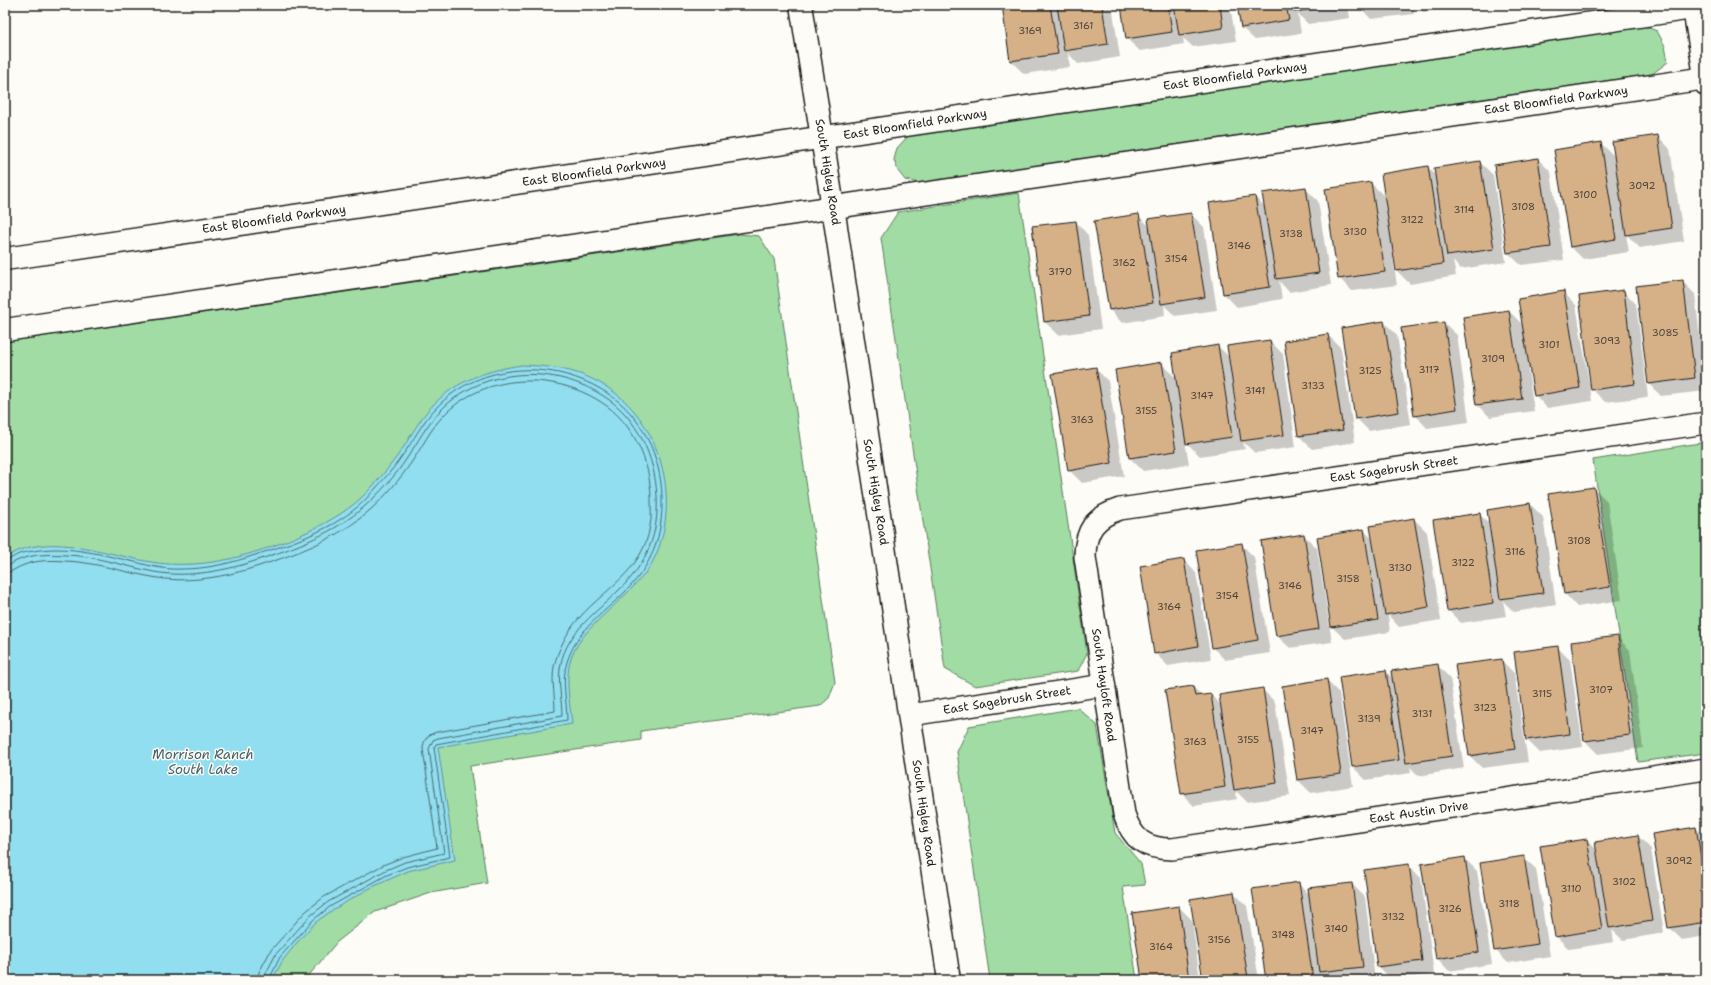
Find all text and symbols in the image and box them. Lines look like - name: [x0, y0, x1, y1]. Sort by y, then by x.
- house number: 3161: [1073, 19, 1093, 32]
- house number: 3169: [1018, 24, 1042, 37]
- street label: East Bloomfield Parkway: [1162, 58, 1308, 94]
- street label: East Bloomfield Parkway: [1483, 82, 1629, 118]
- street label: East Bloomfield Parkway: [842, 105, 988, 143]
- street label: South Higley Road: [812, 118, 844, 227]
- street label: East Bloomfield Parkway: [521, 154, 667, 190]
- house number: 3092: [1628, 179, 1656, 192]
- house number: 3100: [1573, 188, 1597, 201]
- house number: 3108: [1511, 200, 1535, 213]
- street label: East Bloomfield Parkway: [201, 201, 347, 237]
- house number: 3114: [1453, 203, 1475, 216]
- house number: 3122: [1400, 213, 1424, 226]
- house number: 3130: [1343, 225, 1367, 238]
- house number: 3138: [1279, 227, 1303, 240]
- house number: 3146: [1227, 239, 1251, 252]
- house number: 3154: [1164, 252, 1188, 265]
- house number: 3162: [1112, 256, 1136, 269]
- house number: 3170: [1048, 265, 1072, 278]
- house number: 3085: [1652, 326, 1678, 339]
- house number: 3093: [1593, 334, 1621, 347]
- house number: 3101: [1538, 338, 1560, 351]
- house number: 3109: [1481, 352, 1505, 365]
- house number: 3117: [1419, 363, 1439, 376]
- house number: 3125: [1358, 364, 1382, 377]
- house number: 3133: [1301, 379, 1325, 392]
- house number: 3141: [1245, 384, 1265, 397]
- house number: 3147: [1190, 389, 1214, 402]
- house number: 3155: [1135, 404, 1157, 417]
- house number: 3163: [1070, 413, 1094, 426]
- street label: South Higley Road: [860, 438, 892, 547]
- street label: East Sagebrush Street: [1329, 452, 1459, 486]
- house number: 3108: [1567, 534, 1591, 547]
- house number: 3116: [1504, 545, 1526, 558]
- house number: 3122: [1451, 556, 1475, 569]
- house number: 3130: [1388, 561, 1412, 574]
- house number: 3158: [1336, 572, 1360, 585]
- house number: 3146: [1278, 579, 1302, 592]
- house number: 3154: [1215, 589, 1239, 602]
- house number: 3164: [1157, 600, 1181, 613]
- street label: South Hayloft Road: [1088, 627, 1120, 743]
- street label: East Sagebrush Street: [942, 682, 1072, 718]
- house number: 3107: [1589, 683, 1613, 696]
- house number: 3115: [1532, 687, 1552, 700]
- house number: 3123: [1473, 701, 1497, 714]
- house number: 3131: [1412, 707, 1432, 720]
- house number: 3139: [1357, 712, 1381, 725]
- house number: 3147: [1300, 724, 1324, 737]
- house number: 3155: [1237, 733, 1259, 746]
- house number: 3163: [1183, 735, 1207, 748]
- water label: Morrison Ranch South Lake: [152, 746, 254, 778]
- street label: South Higley Road: [909, 759, 939, 868]
- street label: East Austin Drive: [1368, 797, 1470, 827]
- house number: 3092: [1665, 854, 1693, 867]
- house number: 3102: [1612, 875, 1636, 888]
- house number: 3110: [1560, 882, 1582, 895]
- house number: 3118: [1498, 897, 1520, 910]
- house number: 3126: [1438, 902, 1462, 915]
- house number: 3132: [1381, 910, 1405, 923]
- house number: 3140: [1324, 922, 1348, 935]
- house number: 3148: [1271, 928, 1295, 941]
- house number: 3156: [1207, 933, 1231, 946]
- house number: 3164: [1149, 940, 1173, 953]

